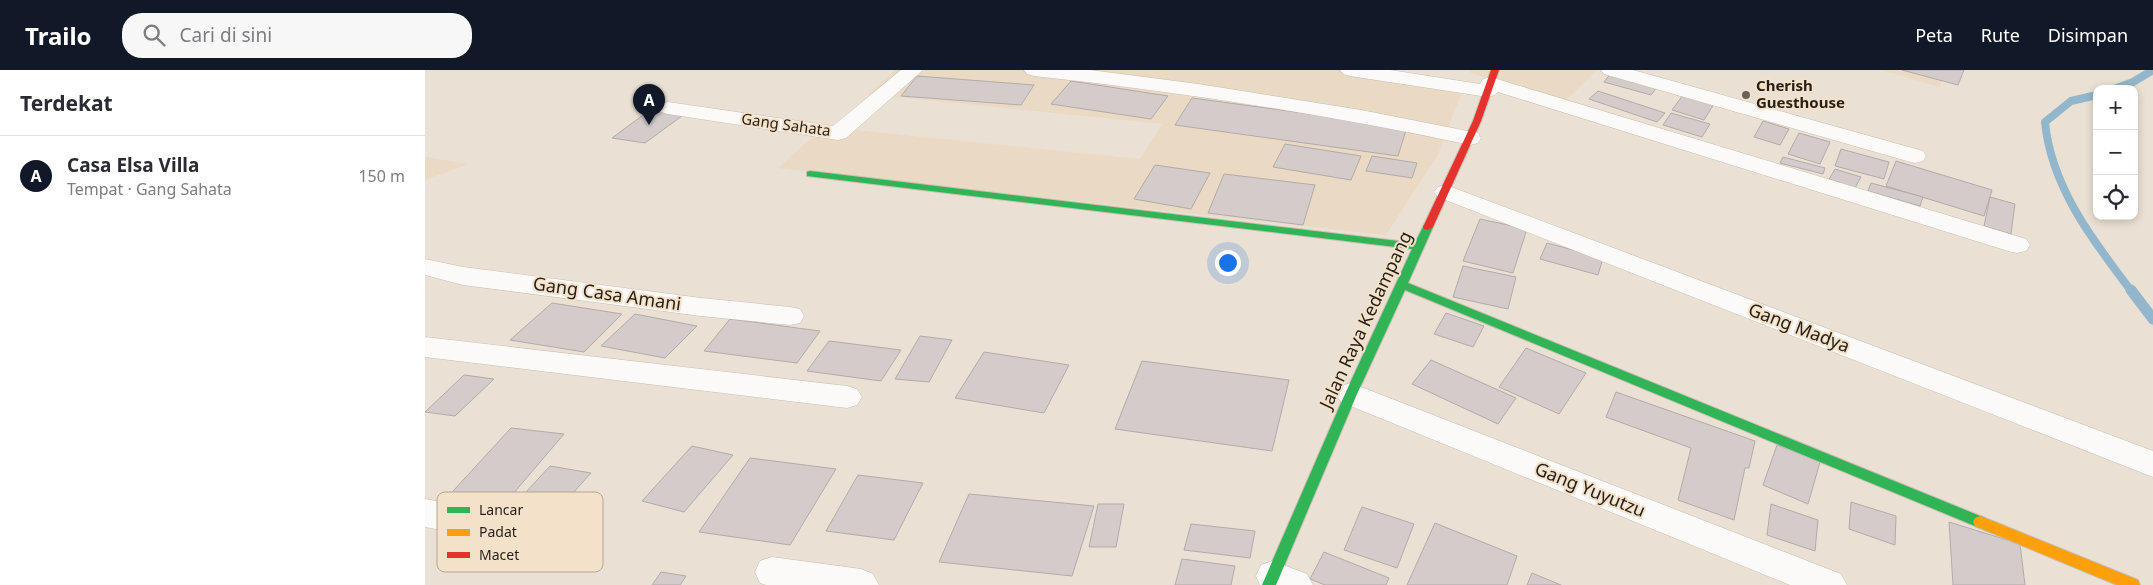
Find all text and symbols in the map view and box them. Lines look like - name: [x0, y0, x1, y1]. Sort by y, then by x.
- search box: [122, 13, 472, 58]
- text: Trailo: [25, 19, 92, 52]
- icon: search: [140, 21, 168, 49]
- text: Cari di sini: [180, 22, 272, 48]
- text: Peta: [1915, 23, 1953, 47]
- text: Rute: [1981, 23, 2020, 47]
- text: Disimpan: [2048, 23, 2128, 47]
- place label: Cherish Guesthouse: [1756, 75, 1845, 112]
- pin: A: [633, 84, 665, 125]
- map controls: [2093, 85, 2138, 220]
- button: +: [2093, 85, 2138, 130]
- text: Terdekat: [20, 89, 113, 117]
- marker: Cherish Guesthouse: [1740, 89, 1752, 101]
- street label: Gang Sahata: [740, 108, 832, 140]
- button: −: [2093, 130, 2138, 175]
- text: Casa Elsa Villa: [67, 152, 199, 178]
- text: A: [30, 165, 42, 187]
- text: 150 m: [358, 165, 405, 187]
- button: locate: [2093, 175, 2138, 220]
- text: Tempat · Gang Sahata: [67, 178, 232, 200]
- street label: Jalan Raya Kedampang: [1312, 227, 1417, 414]
- your location: [1215, 250, 1241, 276]
- street label: Gang Casa Amani: [532, 271, 683, 315]
- street label: Gang Madya: [1745, 297, 1854, 357]
- street label: Gang Yuyutzu: [1532, 456, 1649, 522]
- legend: [437, 492, 603, 572]
- text: Lancar: [479, 500, 523, 519]
- text: Padat: [479, 522, 517, 541]
- text: Macet: [479, 545, 519, 564]

